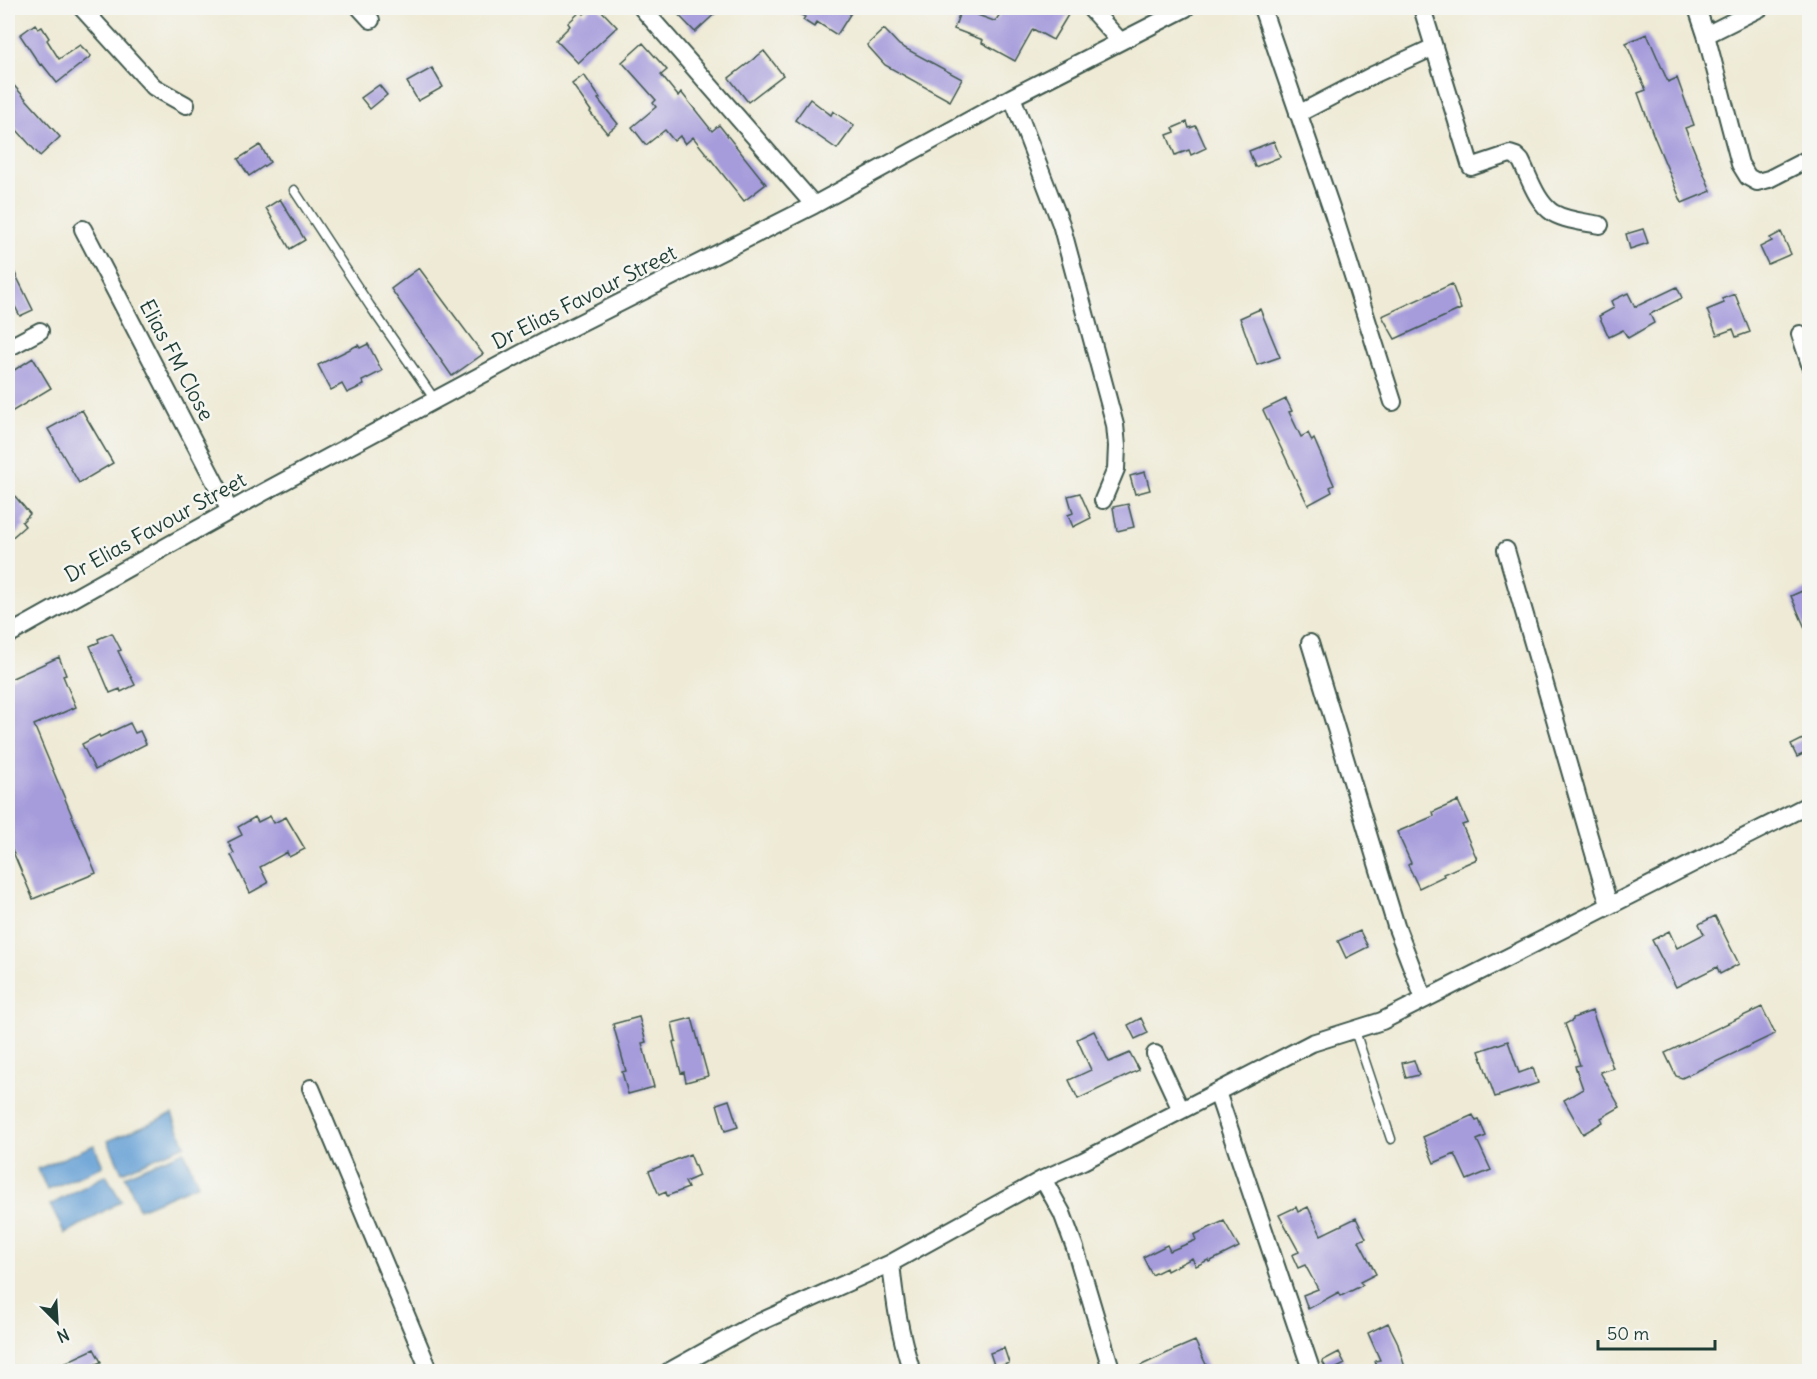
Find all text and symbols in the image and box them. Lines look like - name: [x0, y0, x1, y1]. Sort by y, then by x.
- street label: Dr Elias Favour Street: [487, 239, 681, 355]
- street label: Elias FM Close: [134, 295, 220, 425]
- street label: Dr Elias Favour Street: [59, 466, 251, 588]
- north arrow: [27, 1292, 87, 1352]
- scale bar: [1598, 1313, 1715, 1351]
- text: 50 m: [1607, 1322, 1649, 1345]
- text: N: [54, 1324, 72, 1347]

